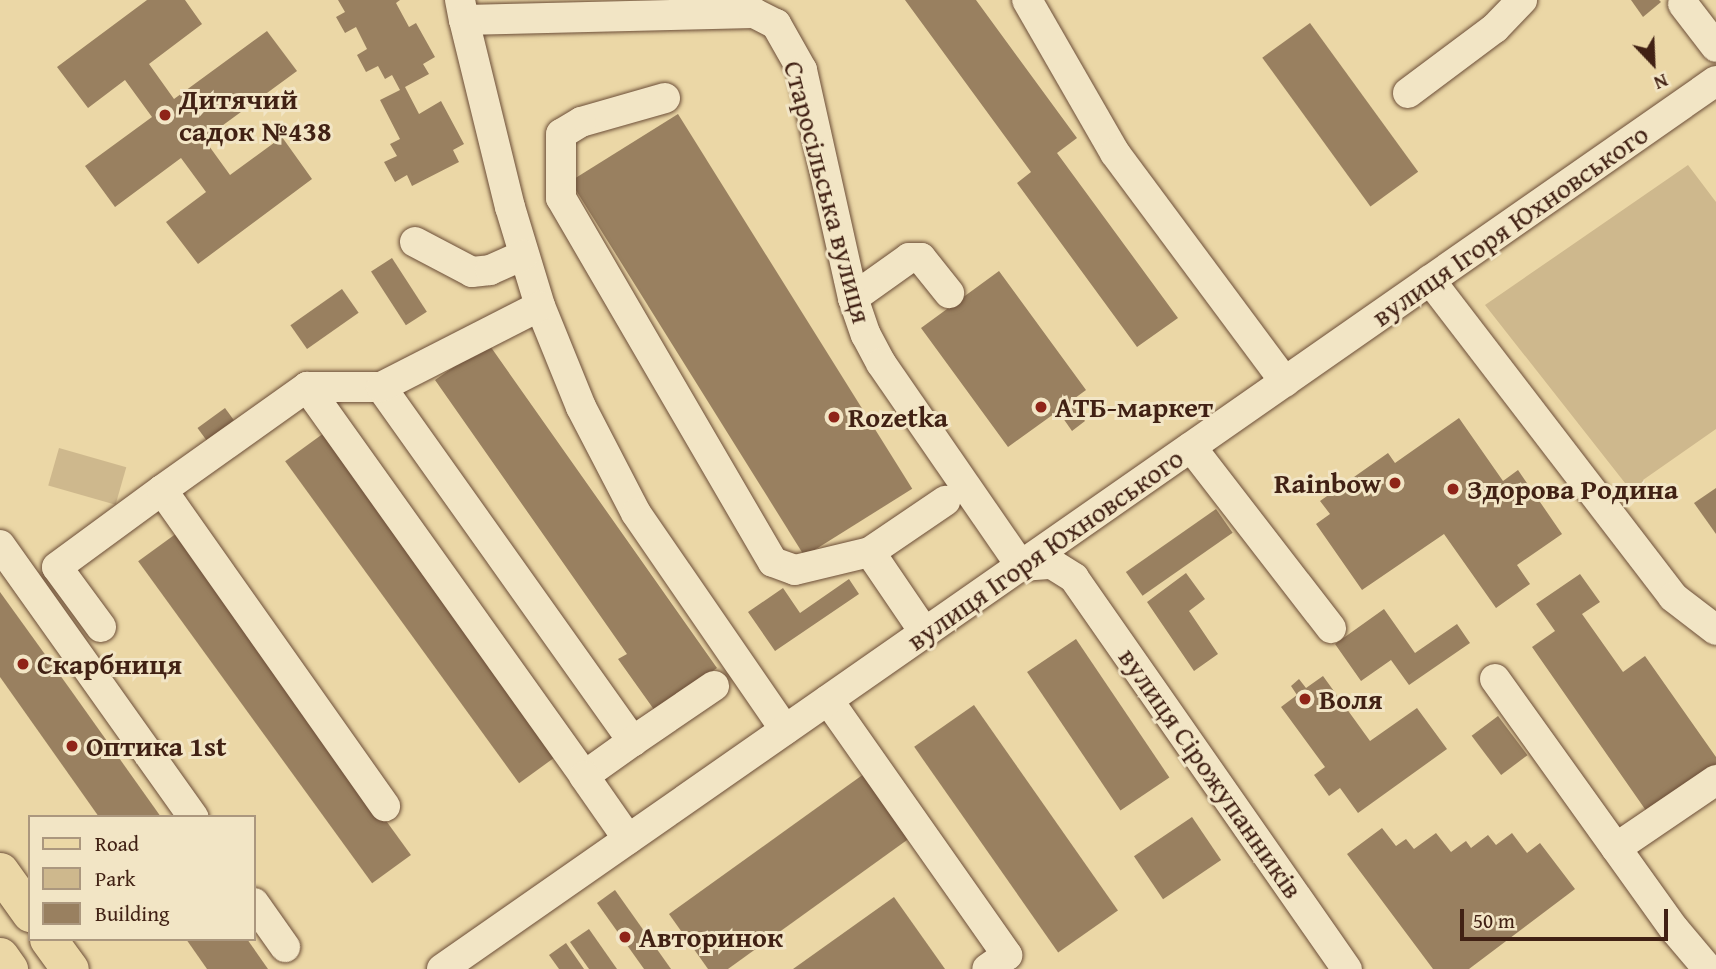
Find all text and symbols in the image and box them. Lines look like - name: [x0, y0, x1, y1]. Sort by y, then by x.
- north arrow: [1618, 28, 1688, 98]
- street label: Старосільська вулиця: [777, 57, 879, 327]
- text: N: [1650, 67, 1673, 98]
- place label: Дитячий садок №438: [179, 82, 332, 148]
- marker: Дитячий садок №438: [157, 107, 173, 123]
- street label: вулиця Ігоря Юхновського: [1365, 117, 1655, 333]
- place label: АТБ-маркет: [1055, 390, 1213, 424]
- marker: АТБ-маркет: [1033, 399, 1049, 415]
- place label: Rozetka: [848, 400, 948, 434]
- marker: Rozetka: [826, 409, 842, 425]
- street label: вулиця Ігоря Юхновського: [900, 441, 1190, 657]
- place label: Rainbow: [1274, 466, 1381, 500]
- place label: Здорова Родина: [1467, 472, 1678, 506]
- marker: Rainbow: [1387, 475, 1403, 491]
- marker: Здорова Родина: [1445, 481, 1461, 497]
- street label: вулиця Сірожупанників: [1112, 641, 1310, 905]
- place label: Скарбниця: [37, 647, 182, 681]
- marker: Скарбниця: [15, 656, 31, 672]
- place label: Воля: [1319, 682, 1383, 716]
- marker: Воля: [1297, 691, 1313, 707]
- place label: Оптика 1st: [86, 729, 227, 763]
- marker: Оптика 1st: [64, 738, 80, 754]
- legend: [28, 815, 256, 941]
- text: Road: [95, 828, 139, 859]
- text: Park: [95, 863, 136, 894]
- scale bar: [1464, 895, 1672, 939]
- text: Building: [95, 898, 169, 929]
- text: 50 m: [1473, 905, 1515, 936]
- place label: Авторинок: [639, 920, 783, 954]
- marker: Авторинок: [617, 929, 633, 945]

